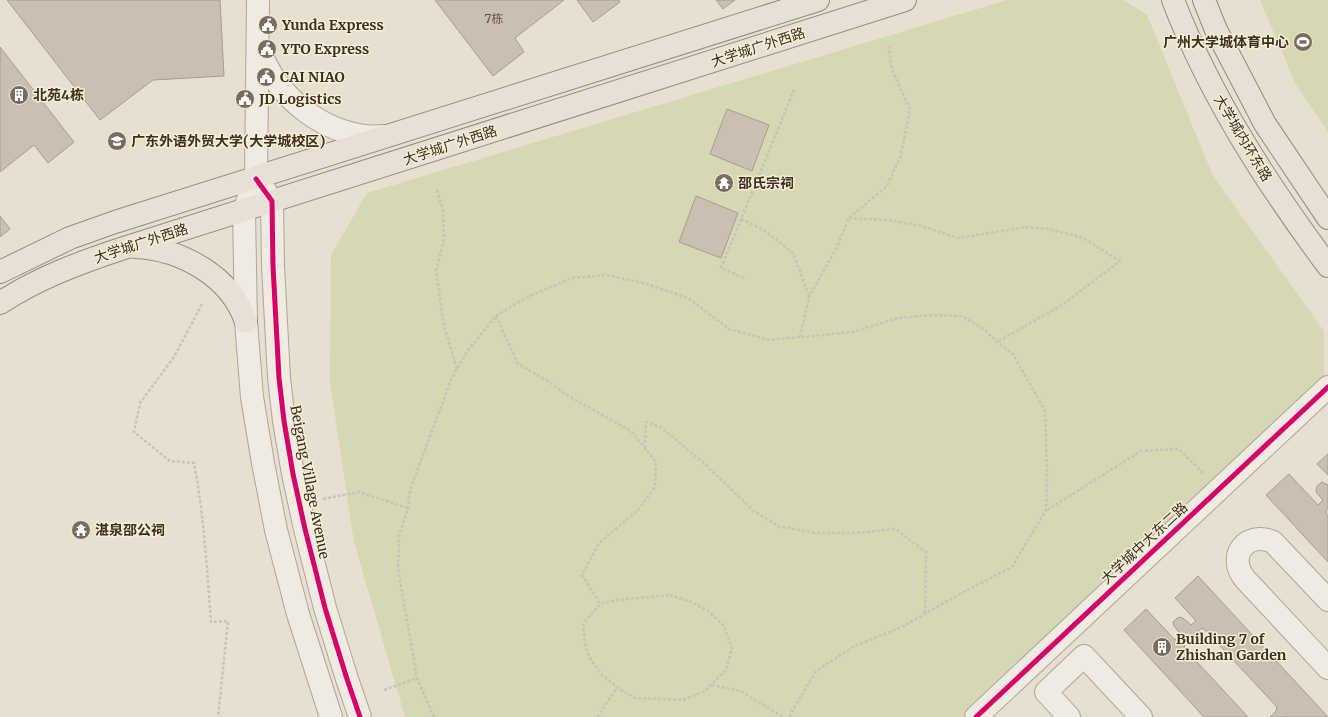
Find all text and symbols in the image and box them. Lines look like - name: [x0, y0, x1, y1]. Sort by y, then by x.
- house number: 7栋: [485, 11, 503, 26]
- public building icon: Yunda Express: [257, 14, 279, 36]
- place label: Yunda Express: [281, 16, 384, 34]
- street label: 大学城广外西路: [709, 23, 807, 71]
- sports icon: 广州大学城体育中心: [1292, 31, 1314, 53]
- place label: 广州大学城体育中心: [1163, 33, 1289, 51]
- public building icon: YTO Express: [256, 38, 278, 60]
- place label: YTO Express: [280, 40, 369, 58]
- public building icon: CAI NIAO: [255, 66, 277, 88]
- place label: CAI NIAO: [280, 68, 345, 86]
- building icon: 北苑4栋: [8, 84, 30, 106]
- place label: 北苑4栋: [33, 86, 84, 104]
- public building icon: JD Logistics: [234, 88, 256, 110]
- place label: JD Logistics: [258, 90, 342, 108]
- street label: 大学城内环东路: [1210, 91, 1276, 185]
- street label: 大学城广外西路: [401, 121, 499, 169]
- school or university icon: 广东外语外贸大学(大学城校区): [106, 130, 128, 152]
- place label: 广东外语外贸大学(大学城校区): [131, 132, 325, 150]
- temple icon: 邵氏宗祠: [713, 172, 735, 194]
- place label: 邵氏宗祠: [738, 174, 794, 192]
- street label: 大学城广外西路: [92, 219, 190, 267]
- street label: Beigang Village Avenue: [286, 404, 334, 560]
- street label: 大学城中大东二路: [1097, 498, 1191, 588]
- temple icon: 湛泉邵公祠: [70, 519, 92, 541]
- place label: 湛泉邵公祠: [95, 521, 165, 539]
- place label: Building 7 of Zhishan Garden: [1176, 630, 1287, 664]
- building icon: Building 7 of Zhishan Garden: [1151, 636, 1173, 658]

